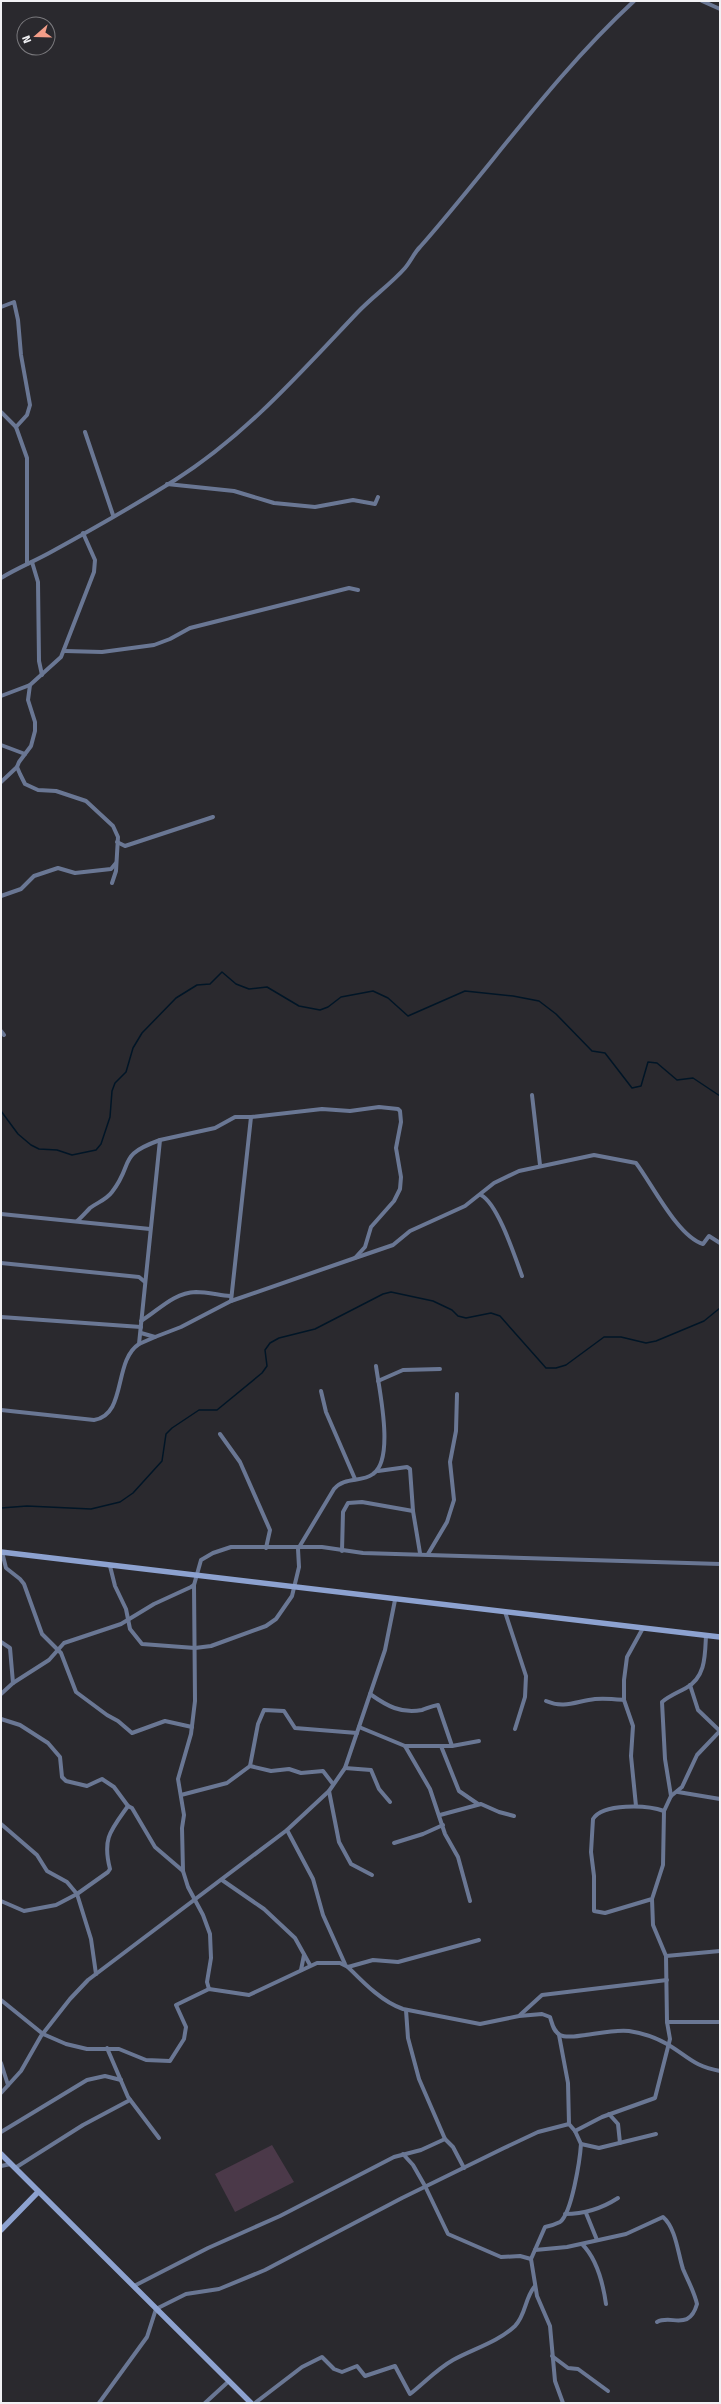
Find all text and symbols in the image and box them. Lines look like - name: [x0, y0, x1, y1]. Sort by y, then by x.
- north arrow: [16, 16, 56, 56]
- text: N: [20, 34, 34, 45]

